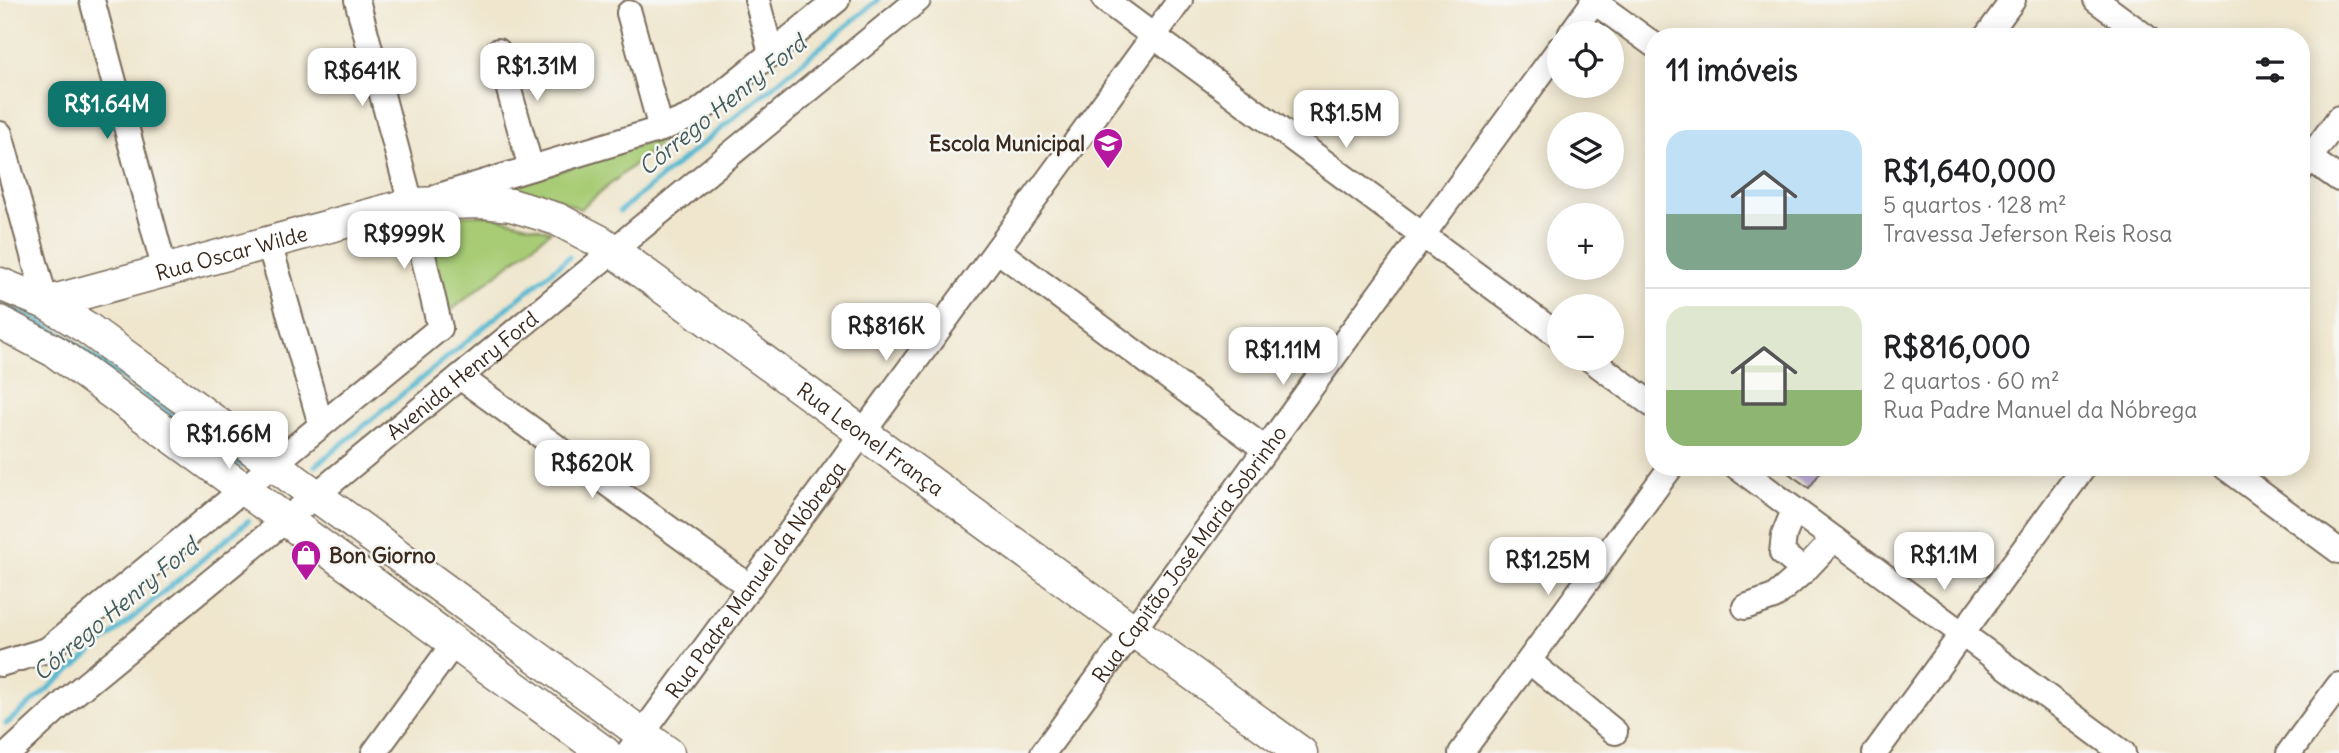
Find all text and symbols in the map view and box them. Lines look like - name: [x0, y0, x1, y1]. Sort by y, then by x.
- map controls: [1547, 21, 1624, 371]
- button: locate: [1547, 21, 1624, 98]
- water label: Córrego Henry Ford: [632, 26, 814, 181]
- pin: R$1.31M: [472, 43, 602, 103]
- pin: R$641K: [305, 48, 419, 108]
- text: R$1.31M: [496, 51, 578, 80]
- text: 11 imóveis: [1666, 51, 1798, 89]
- icon: filters: [2251, 51, 2289, 89]
- text: R$641K: [323, 56, 401, 85]
- pin: R$1.64M: [42, 82, 172, 141]
- text: R$1.64M: [64, 89, 150, 118]
- pin: R$1.5M: [1289, 90, 1403, 150]
- text: R$1.5M: [1310, 98, 1382, 127]
- button: layers: [1547, 112, 1624, 189]
- school or university icon: Escola Municipal: [1091, 126, 1125, 170]
- place label: Escola Municipal: [929, 130, 1085, 157]
- text: R$1,640,000: [1883, 152, 2056, 190]
- icon: home: [1722, 158, 1806, 242]
- text: 5 quartos · 128 m²: [1883, 190, 2067, 219]
- button: +: [1547, 203, 1624, 280]
- pin: R$999K: [347, 212, 461, 271]
- street label: Rua Oscar Wilde: [152, 219, 310, 286]
- text: R$999K: [363, 219, 445, 248]
- text: Travessa Jeferson Reis Rosa: [1883, 219, 2172, 248]
- button: −: [1547, 294, 1624, 371]
- pin: R$816K: [829, 304, 943, 363]
- street label: Avenida Henry Ford: [381, 305, 543, 445]
- text: R$816K: [847, 311, 925, 340]
- pin: R$1.11M: [1218, 328, 1348, 387]
- text: R$816,000: [1883, 328, 2031, 366]
- icon: home: [1722, 334, 1806, 418]
- text: R$1.11M: [1245, 335, 1321, 364]
- text: 2 quartos · 60 m²: [1883, 366, 2060, 395]
- street label: Rua Leonel França: [792, 376, 950, 502]
- text: Rua Padre Manuel da Nóbrega: [1883, 395, 2198, 424]
- pin: R$1.66M: [164, 412, 294, 471]
- text: R$1.66M: [186, 419, 272, 448]
- street label: Rua Capitão José Maria Sobrinho: [1086, 420, 1292, 688]
- pin: R$620K: [535, 440, 649, 500]
- text: R$620K: [551, 448, 633, 477]
- street label: Rua Padre Manuel da Nóbrega: [659, 456, 851, 703]
- water label: Córrego Henry Ford: [26, 529, 206, 687]
- pin: R$1.1M: [1887, 532, 2001, 592]
- shop icon: Bon Giorno: [289, 538, 323, 582]
- pin: R$1.25M: [1483, 538, 1613, 597]
- text: R$1.1M: [1910, 540, 1978, 569]
- place label: Bon Giorno: [329, 542, 436, 569]
- text: R$1.25M: [1505, 545, 1591, 574]

